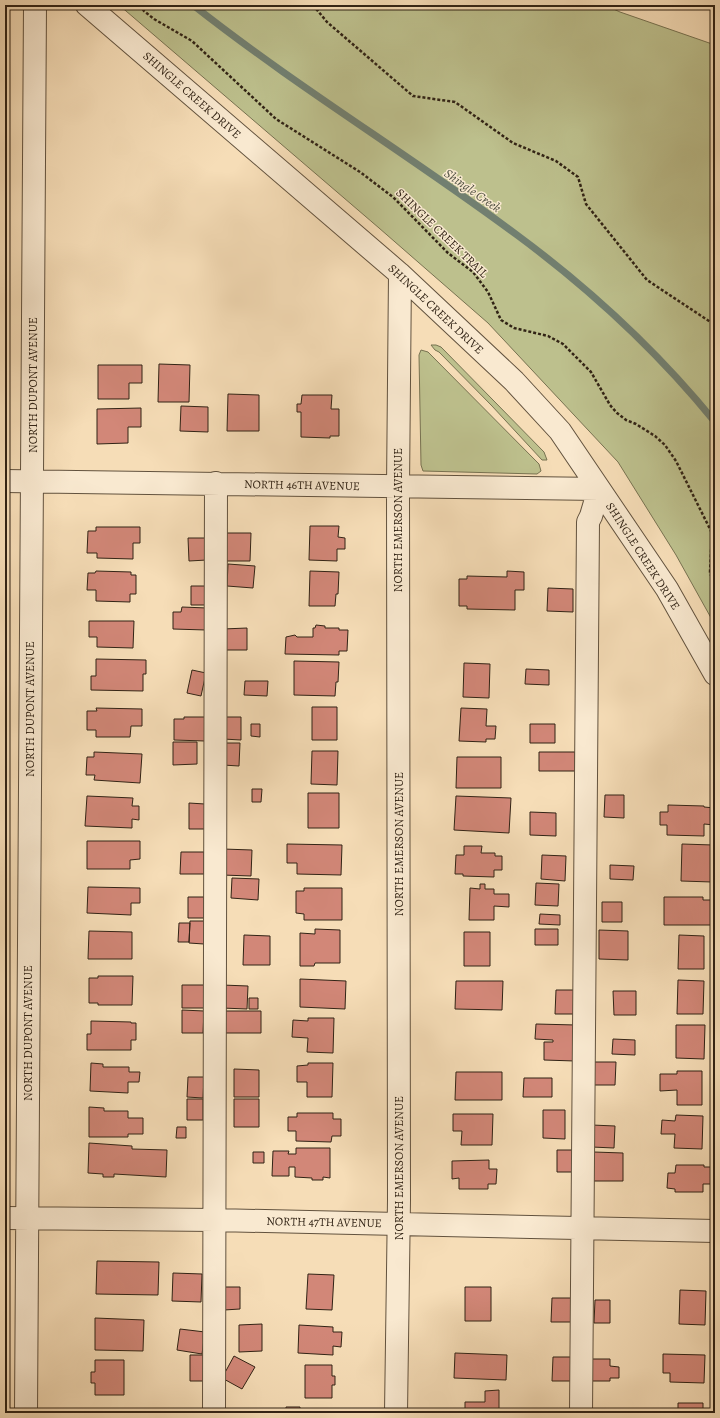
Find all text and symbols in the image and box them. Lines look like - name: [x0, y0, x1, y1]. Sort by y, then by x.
- street label: SHINGLE CREEK DRIVE: [140, 48, 244, 142]
- water label: Shingle Creek: [441, 165, 505, 216]
- street label: SHINGLE CREEK TRAIL: [393, 185, 492, 282]
- street label: SHINGLE CREEK DRIVE: [385, 260, 487, 358]
- street label: NORTH DUPONT AVENUE: [25, 317, 41, 453]
- street label: NORTH EMERSON AVENUE: [390, 448, 406, 592]
- street label: NORTH 46TH AVENUE: [244, 476, 360, 494]
- street label: SHINGLE CREEK DRIVE: [602, 499, 684, 613]
- street label: NORTH DUPONT AVENUE: [22, 641, 38, 777]
- street label: NORTH EMERSON AVENUE: [391, 772, 407, 916]
- street label: NORTH DUPONT AVENUE: [20, 965, 36, 1101]
- street label: NORTH EMERSON AVENUE: [391, 1096, 407, 1240]
- street label: NORTH 47TH AVENUE: [266, 1213, 382, 1231]

